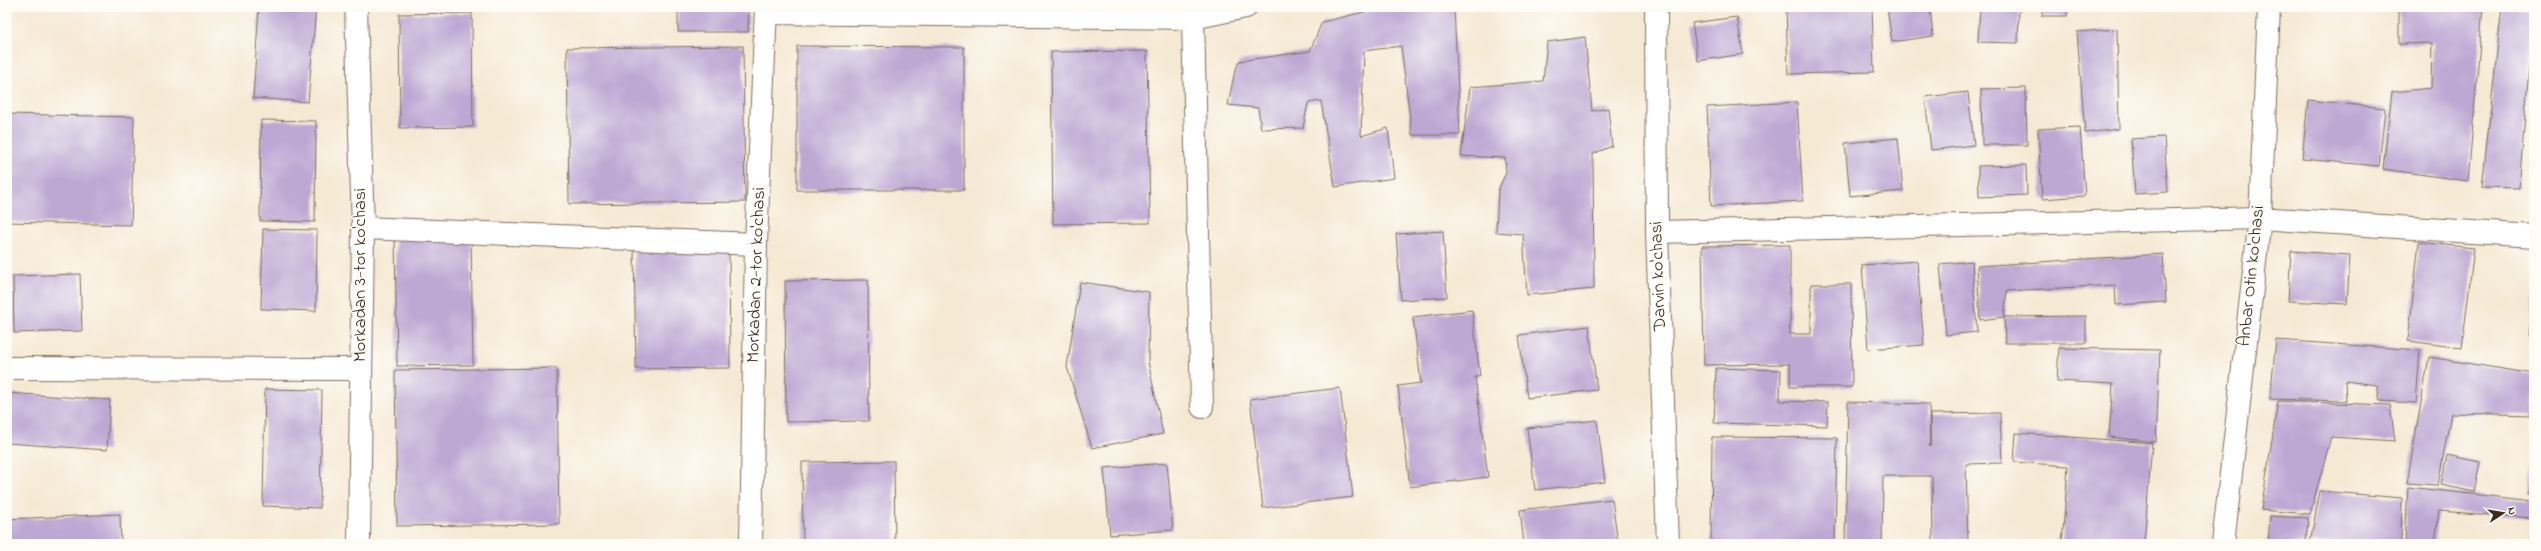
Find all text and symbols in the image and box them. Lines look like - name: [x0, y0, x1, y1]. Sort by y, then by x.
- street label: Morkadan 2-tor ko'chasi: [741, 187, 773, 363]
- street label: Morkadan 3-tor ko'chasi: [348, 188, 374, 362]
- street label: Anbar Otin ko'chasi: [2232, 204, 2272, 348]
- street label: Darvin ko'chasi: [1644, 221, 1674, 332]
- north arrow: [2483, 493, 2523, 533]
- text: N: [2503, 506, 2520, 516]

